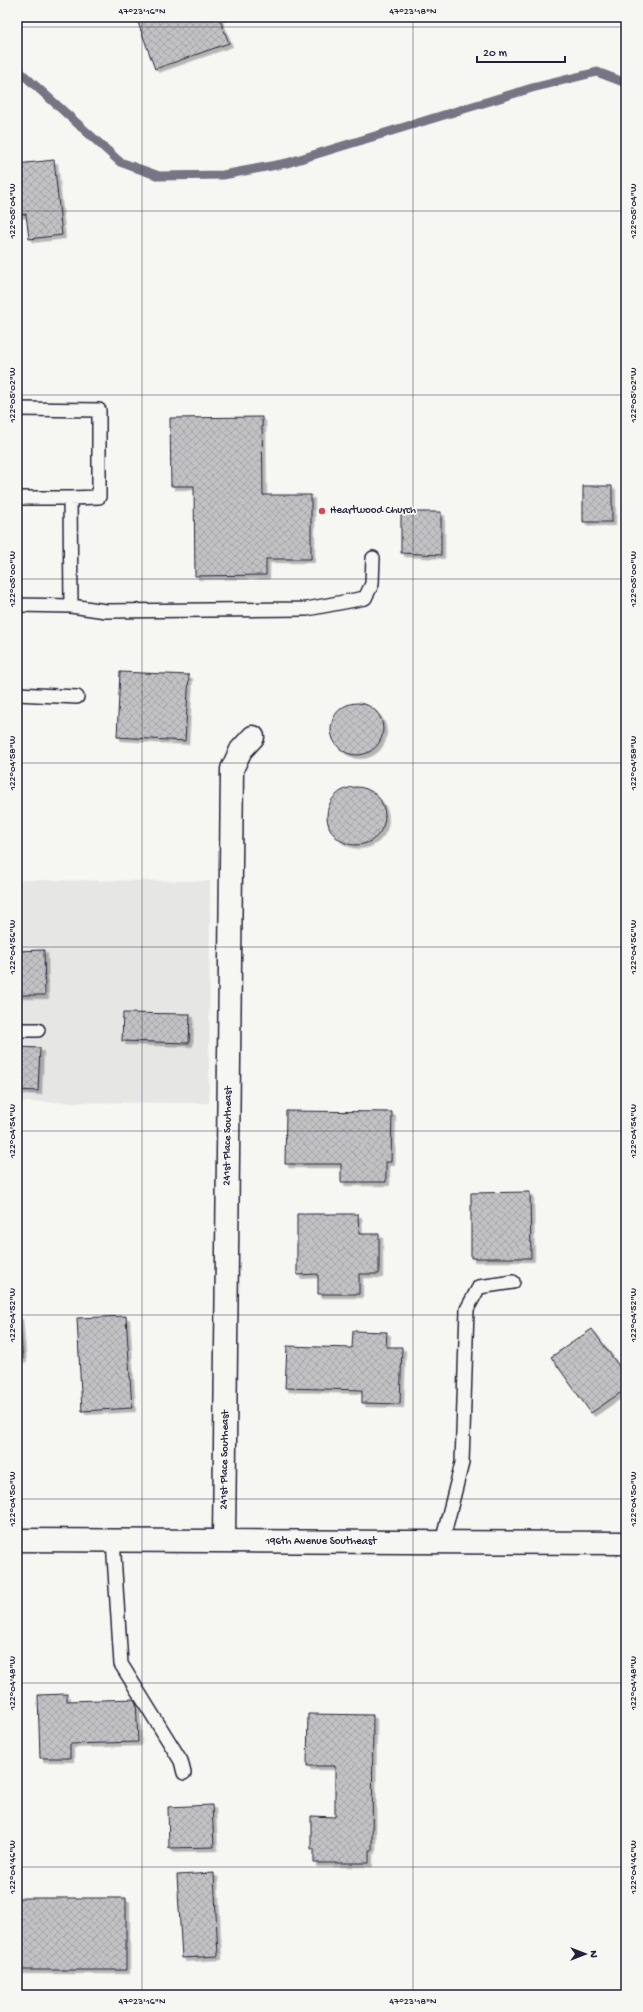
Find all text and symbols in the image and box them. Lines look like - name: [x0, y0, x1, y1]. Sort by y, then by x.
- text: 47°23'16"N: [119, 6, 166, 18]
- text: 47°23'18"N: [389, 6, 437, 18]
- scale bar: [477, 38, 565, 64]
- text: 20 m: [483, 47, 508, 61]
- text: 122°05'04"W: [7, 183, 19, 239]
- text: 122°05'04"W: [628, 183, 640, 239]
- text: 122°05'02"W: [7, 367, 19, 424]
- text: 122°05'02"W: [628, 367, 640, 424]
- place label: Heartwood Church: [330, 505, 416, 517]
- marker: Heartwood Church: [317, 506, 327, 516]
- text: 122°05'00"W: [7, 551, 19, 608]
- text: 122°05'00"W: [628, 551, 640, 608]
- text: 122°04'58"W: [7, 735, 19, 791]
- text: 122°04'58"W: [628, 735, 640, 791]
- text: 122°04'56"W: [7, 919, 19, 975]
- text: 122°04'56"W: [628, 919, 640, 975]
- street label: 241st Place Southeast: [221, 1085, 235, 1186]
- text: 122°04'54"W: [7, 1104, 19, 1159]
- text: 122°04'54"W: [628, 1104, 640, 1159]
- text: 122°04'52"W: [7, 1287, 19, 1343]
- text: 122°04'52"W: [628, 1287, 640, 1343]
- street label: 241st Place Southeast: [218, 1409, 232, 1510]
- text: 122°04'50"W: [7, 1471, 19, 1527]
- text: 122°04'50"W: [628, 1471, 640, 1527]
- street label: 196th Avenue Southeast: [265, 1536, 378, 1548]
- text: 122°04'48"W: [7, 1655, 19, 1711]
- text: 122°04'48"W: [628, 1655, 640, 1711]
- text: 122°04'46"W: [7, 1840, 19, 1895]
- text: 122°04'46"W: [628, 1840, 640, 1895]
- north arrow: [565, 1934, 605, 1974]
- text: N: [587, 1950, 599, 1958]
- text: 47°23'16"N: [119, 1996, 166, 2008]
- text: 47°23'18"N: [389, 1996, 437, 2008]

